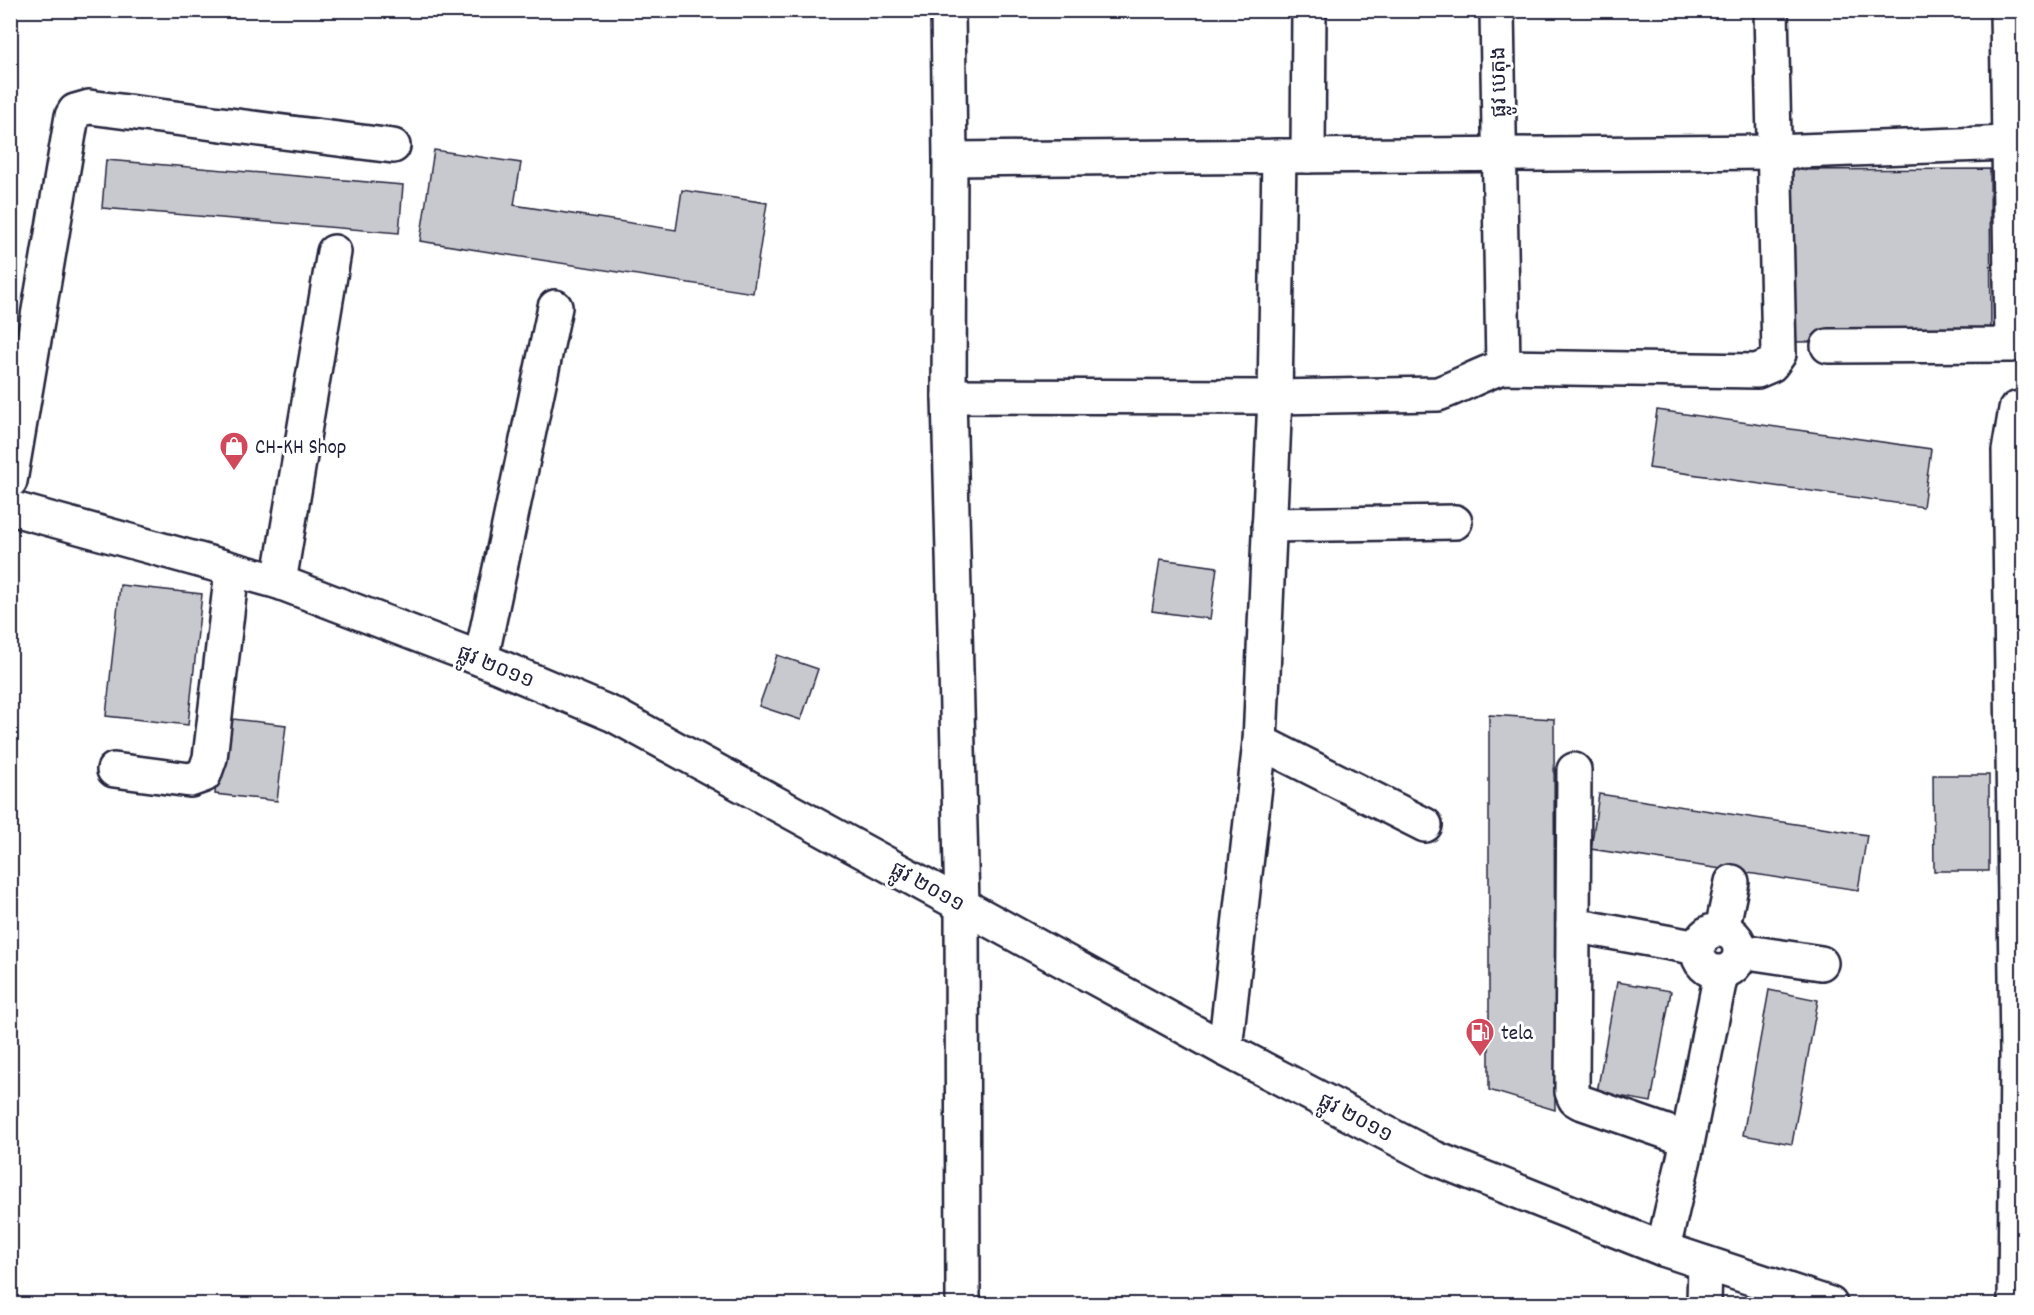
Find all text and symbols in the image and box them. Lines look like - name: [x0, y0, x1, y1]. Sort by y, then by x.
- street label: ផ្លូវ បេតុង: [1485, 46, 1518, 118]
- shop icon: CH-KH Shop: [218, 430, 250, 472]
- place label: CH-KH Shop: [255, 434, 346, 464]
- street label: ផ្លូវ ២០១១: [451, 640, 538, 699]
- street label: ផ្លូវ ២០១១: [883, 856, 969, 922]
- fuel station icon: tela: [1464, 1016, 1496, 1058]
- place label: tela: [1501, 1020, 1534, 1050]
- street label: ផ្លូវ ២០១១: [1311, 1087, 1397, 1153]

